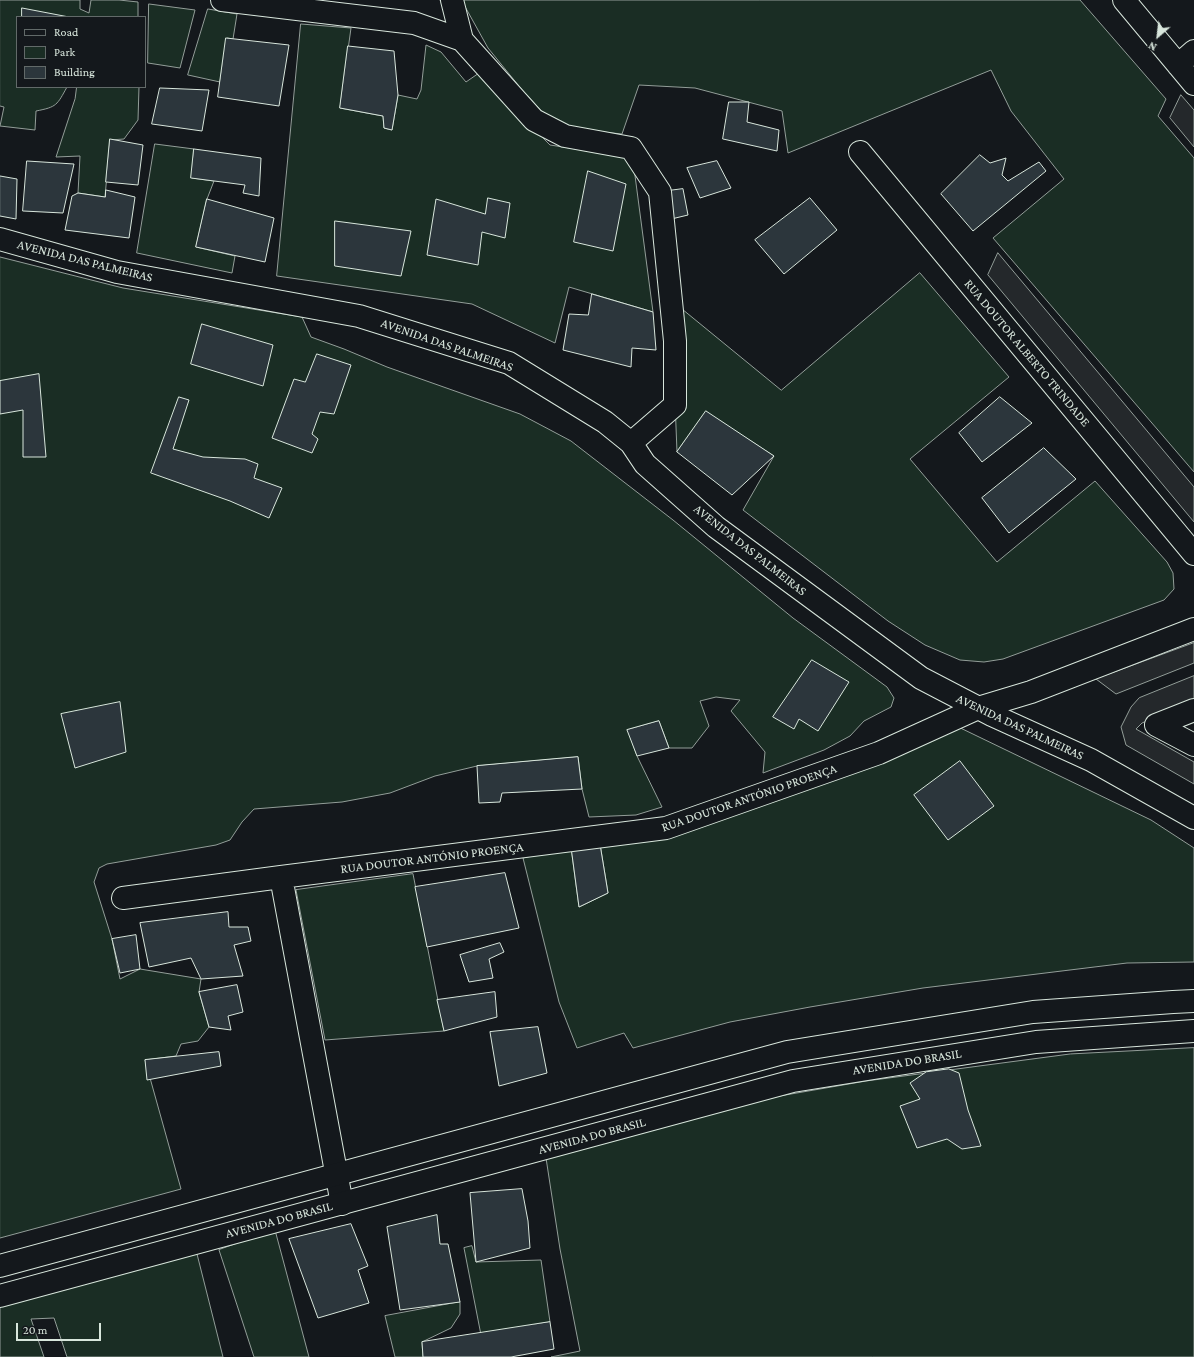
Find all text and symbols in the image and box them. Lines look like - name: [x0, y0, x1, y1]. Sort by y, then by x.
- legend: [16, 16, 146, 88]
- north arrow: [1138, 16, 1178, 56]
- text: Road: [54, 25, 78, 39]
- text: N: [1146, 40, 1158, 54]
- text: Park: [54, 45, 75, 59]
- text: Building: [54, 65, 95, 79]
- street label: AVENIDA DAS PALMEIRAS: [16, 237, 154, 285]
- street label: RUA DOUTOR ALBERTO TRINDADE: [961, 276, 1093, 430]
- street label: AVENIDA DAS PALMEIRAS: [379, 315, 515, 375]
- street label: AVENIDA DAS PALMEIRAS: [690, 501, 810, 599]
- street label: AVENIDA DAS PALMEIRAS: [954, 691, 1086, 763]
- street label: RUA DOUTOR ANTÓNIO PROENÇA: [659, 761, 839, 835]
- street label: RUA DOUTOR ANTÓNIO PROENÇA: [340, 839, 524, 877]
- street label: AVENIDA DO BRASIL: [851, 1046, 963, 1078]
- street label: AVENIDA DO BRASIL: [537, 1114, 647, 1158]
- street label: AVENIDA DO BRASIL: [224, 1198, 334, 1242]
- scale bar: [18, 1315, 103, 1341]
- text: 20 m: [23, 1323, 47, 1337]

